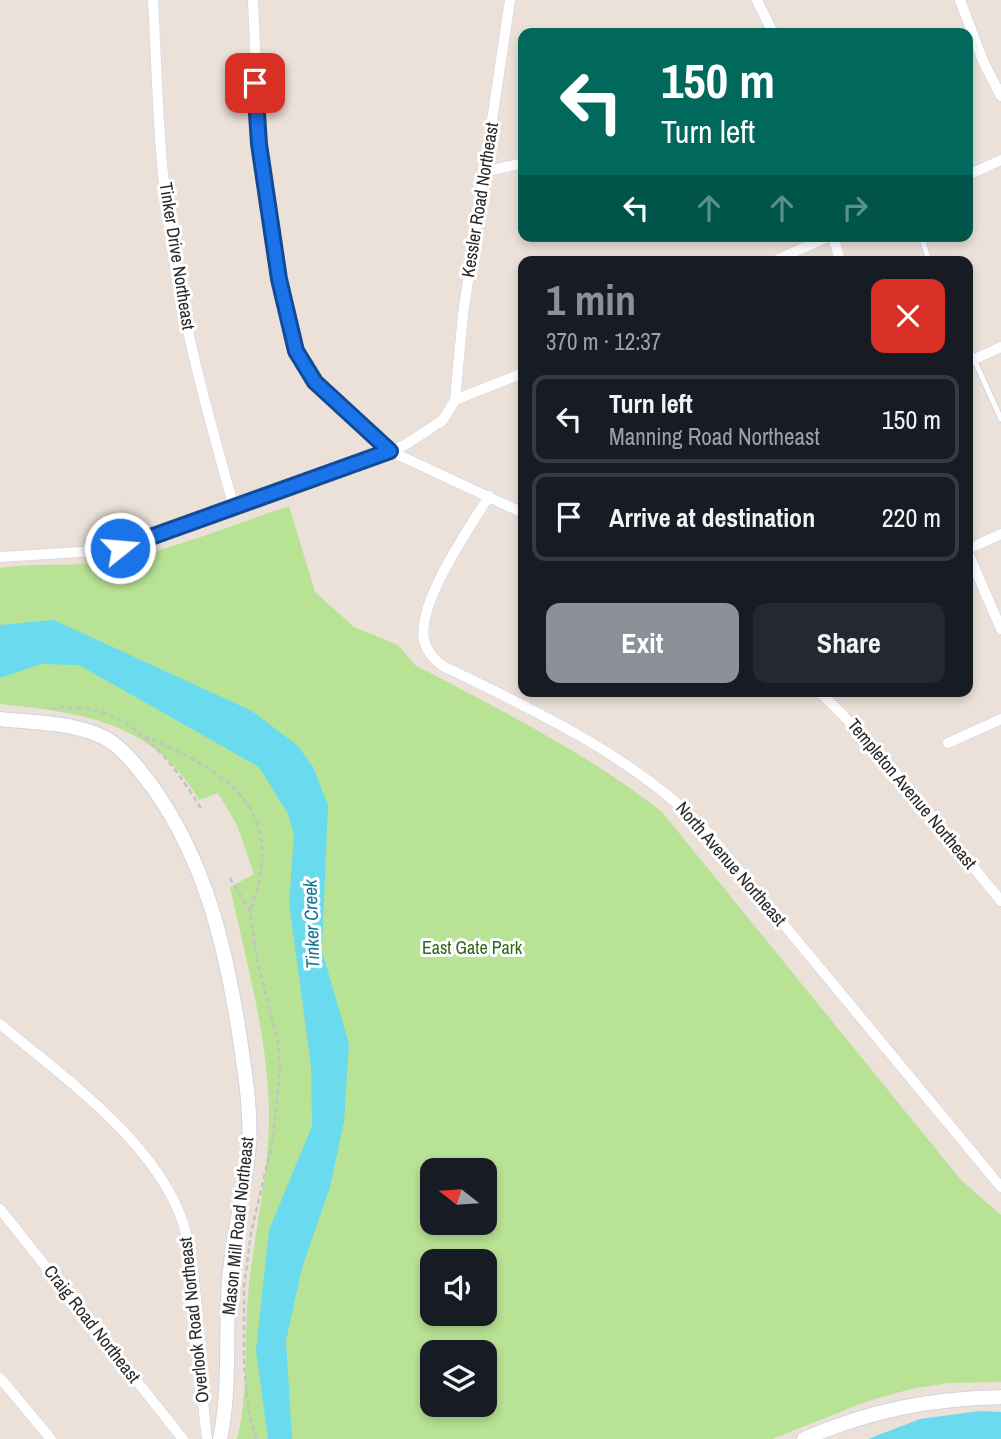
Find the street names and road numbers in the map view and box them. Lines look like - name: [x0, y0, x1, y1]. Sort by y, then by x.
- street label: Kessler Road Northeast: [455, 121, 504, 279]
- street label: Tinker Drive Northeast: [153, 180, 201, 331]
- street label: Templeton Avenue Northeast: [842, 713, 983, 874]
- street label: North Avenue Northeast: [670, 796, 792, 931]
- street label: Mason Mill Road Northeast: [216, 1136, 259, 1316]
- street label: Overlook Road Northeast: [172, 1236, 215, 1404]
- street label: Craig Road Northeast: [38, 1259, 146, 1388]

